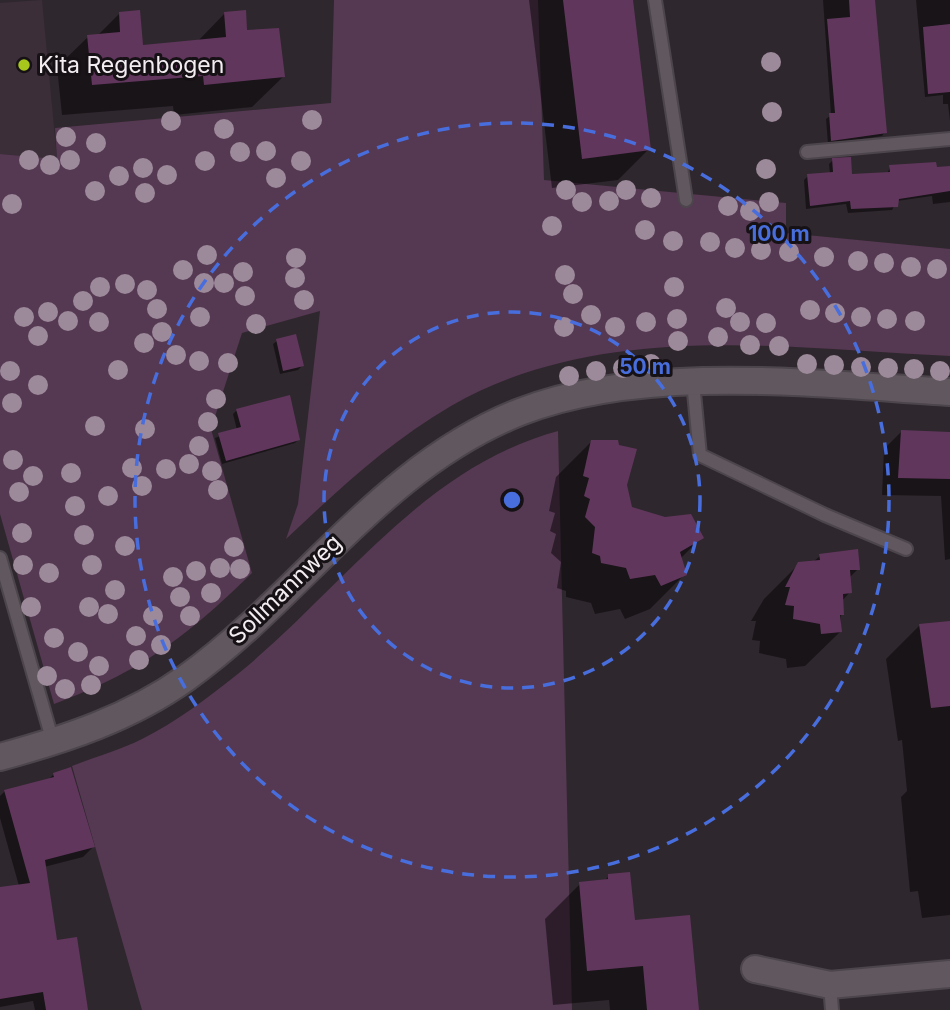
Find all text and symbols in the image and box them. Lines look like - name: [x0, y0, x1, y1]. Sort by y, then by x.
- place label: Kita Regenbogen: [38, 51, 224, 79]
- marker: Kita Regenbogen: [16, 57, 32, 73]
- text: 100 m: [748, 221, 810, 246]
- text: 50 m: [619, 354, 671, 379]
- centre of rings: [500, 488, 524, 512]
- street label: Sollmannweg: [223, 528, 347, 650]

